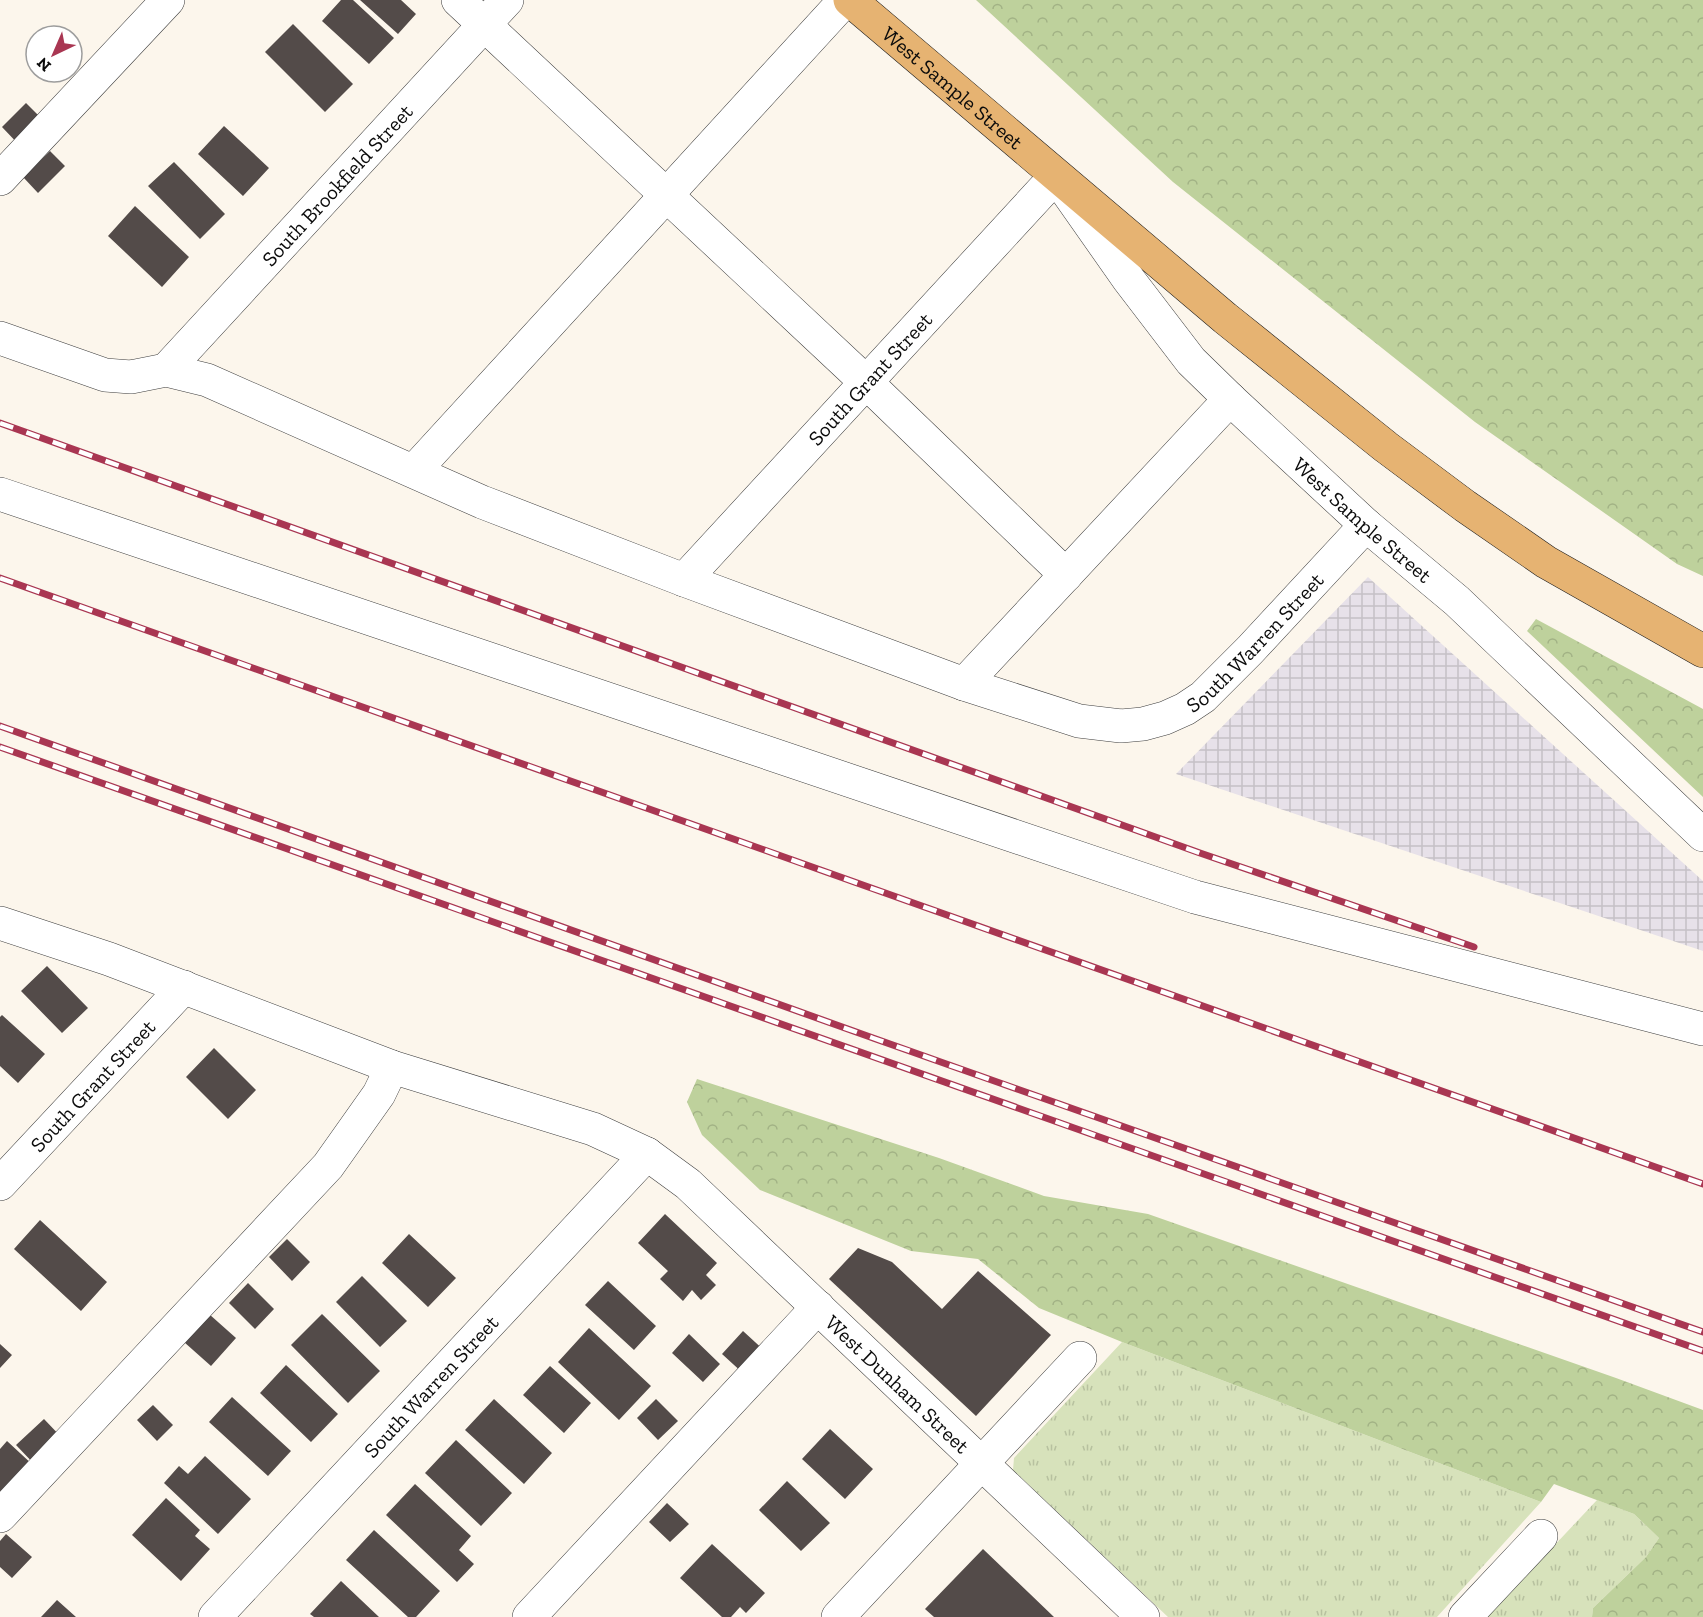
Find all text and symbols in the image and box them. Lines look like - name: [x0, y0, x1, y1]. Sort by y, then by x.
- street label: West Sample Street: [877, 21, 1029, 154]
- north arrow: [24, 24, 84, 84]
- text: N: [33, 53, 55, 75]
- street label: South Brookfield Street: [256, 98, 418, 271]
- street label: South Grant Street: [802, 307, 937, 450]
- street label: West Sample Street: [1288, 452, 1437, 588]
- street label: South Warren Street: [1181, 567, 1328, 717]
- street label: South Grant Street: [25, 1014, 160, 1157]
- street label: South Warren Street: [358, 1309, 503, 1462]
- street label: West Dunham Street: [821, 1309, 975, 1458]

